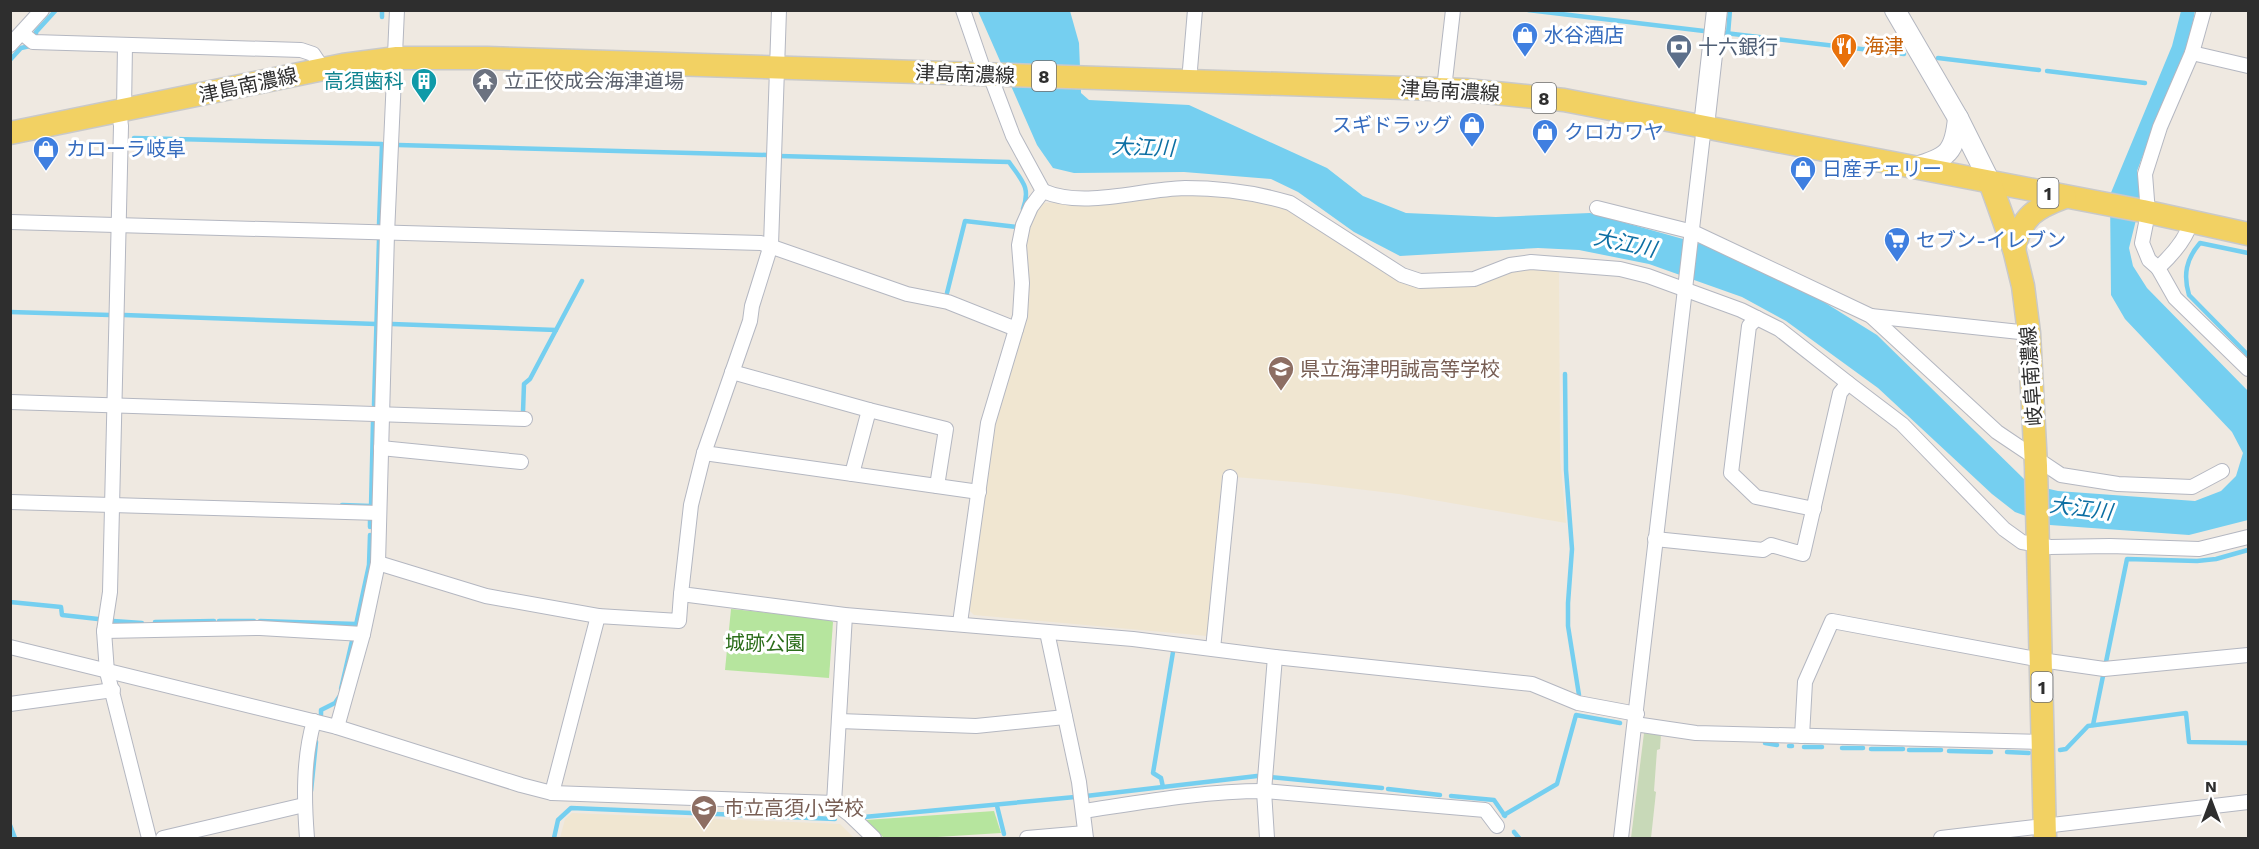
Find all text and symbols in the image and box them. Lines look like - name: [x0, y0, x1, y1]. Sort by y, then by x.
- shop icon: 水谷酒店: [1510, 20, 1540, 58]
- place label: 水谷酒店: [1544, 23, 1624, 47]
- restaurant icon: 海津: [1829, 31, 1859, 69]
- bank icon: 十六銀行: [1664, 32, 1694, 70]
- place label: 海津: [1864, 34, 1904, 58]
- place label: 十六銀行: [1698, 35, 1778, 59]
- street label: 津島南濃線: [915, 60, 1015, 88]
- road number: 8: [1032, 61, 1056, 91]
- street label: 津島南濃線: [197, 63, 299, 107]
- building icon: 高須歯科: [409, 66, 439, 104]
- temple icon: 立正佼成会海津道場: [470, 66, 500, 104]
- place label: 高須歯科: [324, 69, 404, 93]
- place label: 立正佼成会海津道場: [504, 69, 684, 93]
- street label: 津島南濃線: [1399, 76, 1501, 106]
- road number: 8: [1532, 83, 1556, 113]
- shop icon: スギドラッグ: [1457, 110, 1487, 148]
- place label: スギドラッグ: [1332, 113, 1452, 137]
- shop icon: クロカワヤ: [1530, 117, 1560, 155]
- place label: クロカワヤ: [1564, 120, 1664, 144]
- water label: 大江川: [1111, 133, 1177, 161]
- shop icon: カローラ岐阜: [31, 134, 61, 172]
- place label: カローラ岐阜: [66, 137, 186, 161]
- shop icon: 日産チェリー: [1788, 154, 1818, 192]
- place label: 日産チェリー: [1822, 157, 1942, 181]
- road number: 1: [2038, 178, 2058, 208]
- water label: 大江川: [1592, 224, 1660, 262]
- supermarket icon: セブン-イレブン: [1882, 225, 1912, 263]
- place label: セブン-イレブン: [1916, 228, 2066, 252]
- street label: 岐阜南濃線: [2016, 325, 2046, 427]
- school or university icon: 県立海津明誠高等学校: [1266, 354, 1296, 392]
- place label: 県立海津明誠高等学校: [1300, 357, 1500, 381]
- water label: 大江川: [2048, 492, 2116, 524]
- park label: 城跡公園: [725, 631, 805, 655]
- road number: 1: [2032, 672, 2052, 702]
- north arrow: [2181, 771, 2241, 831]
- text: N: [2205, 777, 2217, 796]
- school or university icon: 市立高須小学校: [689, 793, 719, 831]
- place label: 市立高須小学校: [724, 796, 864, 820]

